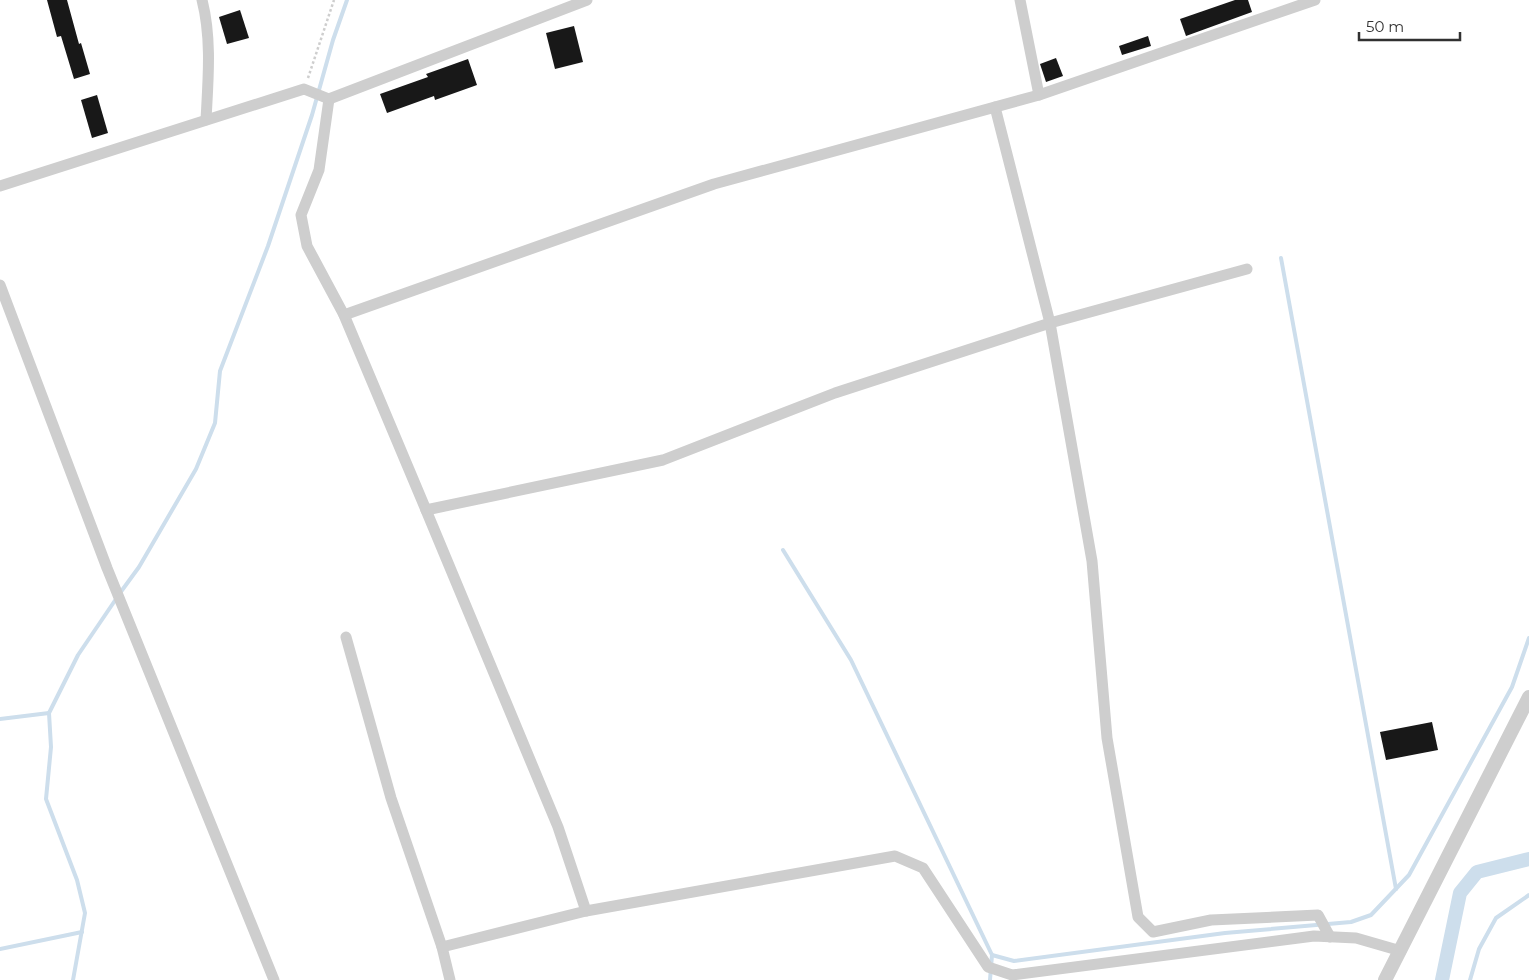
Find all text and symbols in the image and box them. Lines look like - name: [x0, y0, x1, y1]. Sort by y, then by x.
- scale bar: [1359, 10, 1460, 42]
- text: 50 m: [1366, 17, 1404, 36]

